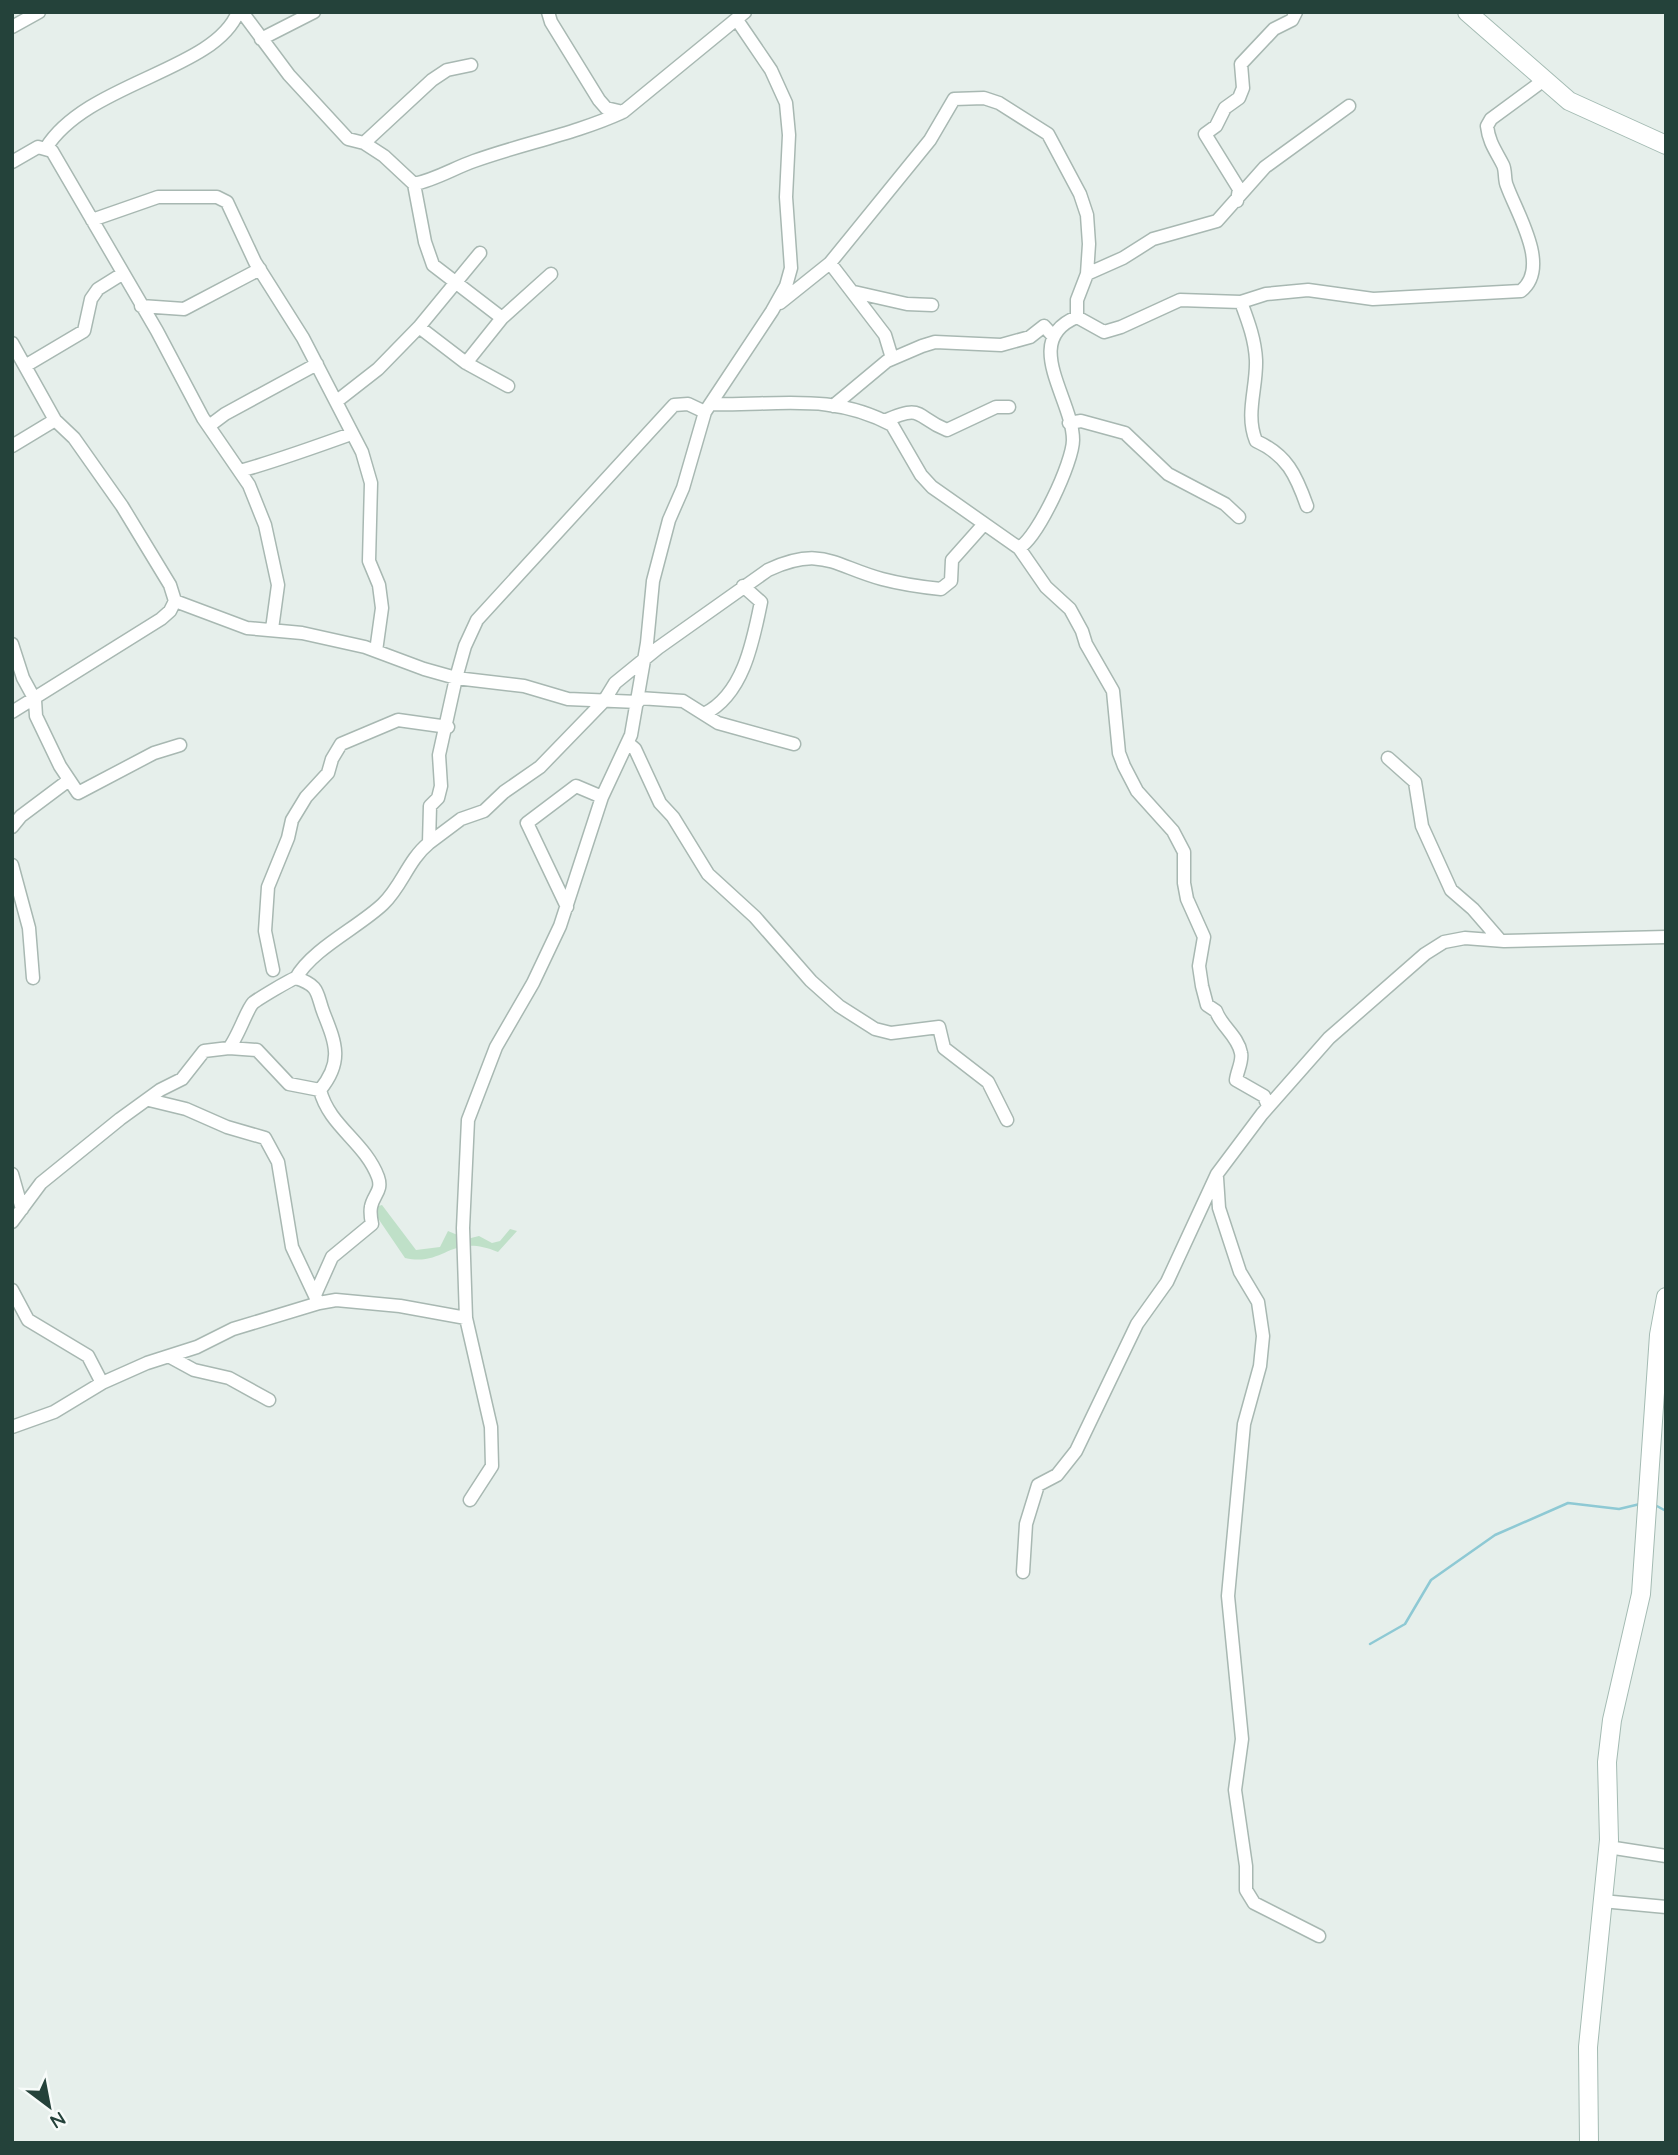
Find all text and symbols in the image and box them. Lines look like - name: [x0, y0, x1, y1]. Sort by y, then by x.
- north arrow: [14, 2071, 84, 2141]
- text: N: [46, 2107, 70, 2134]

